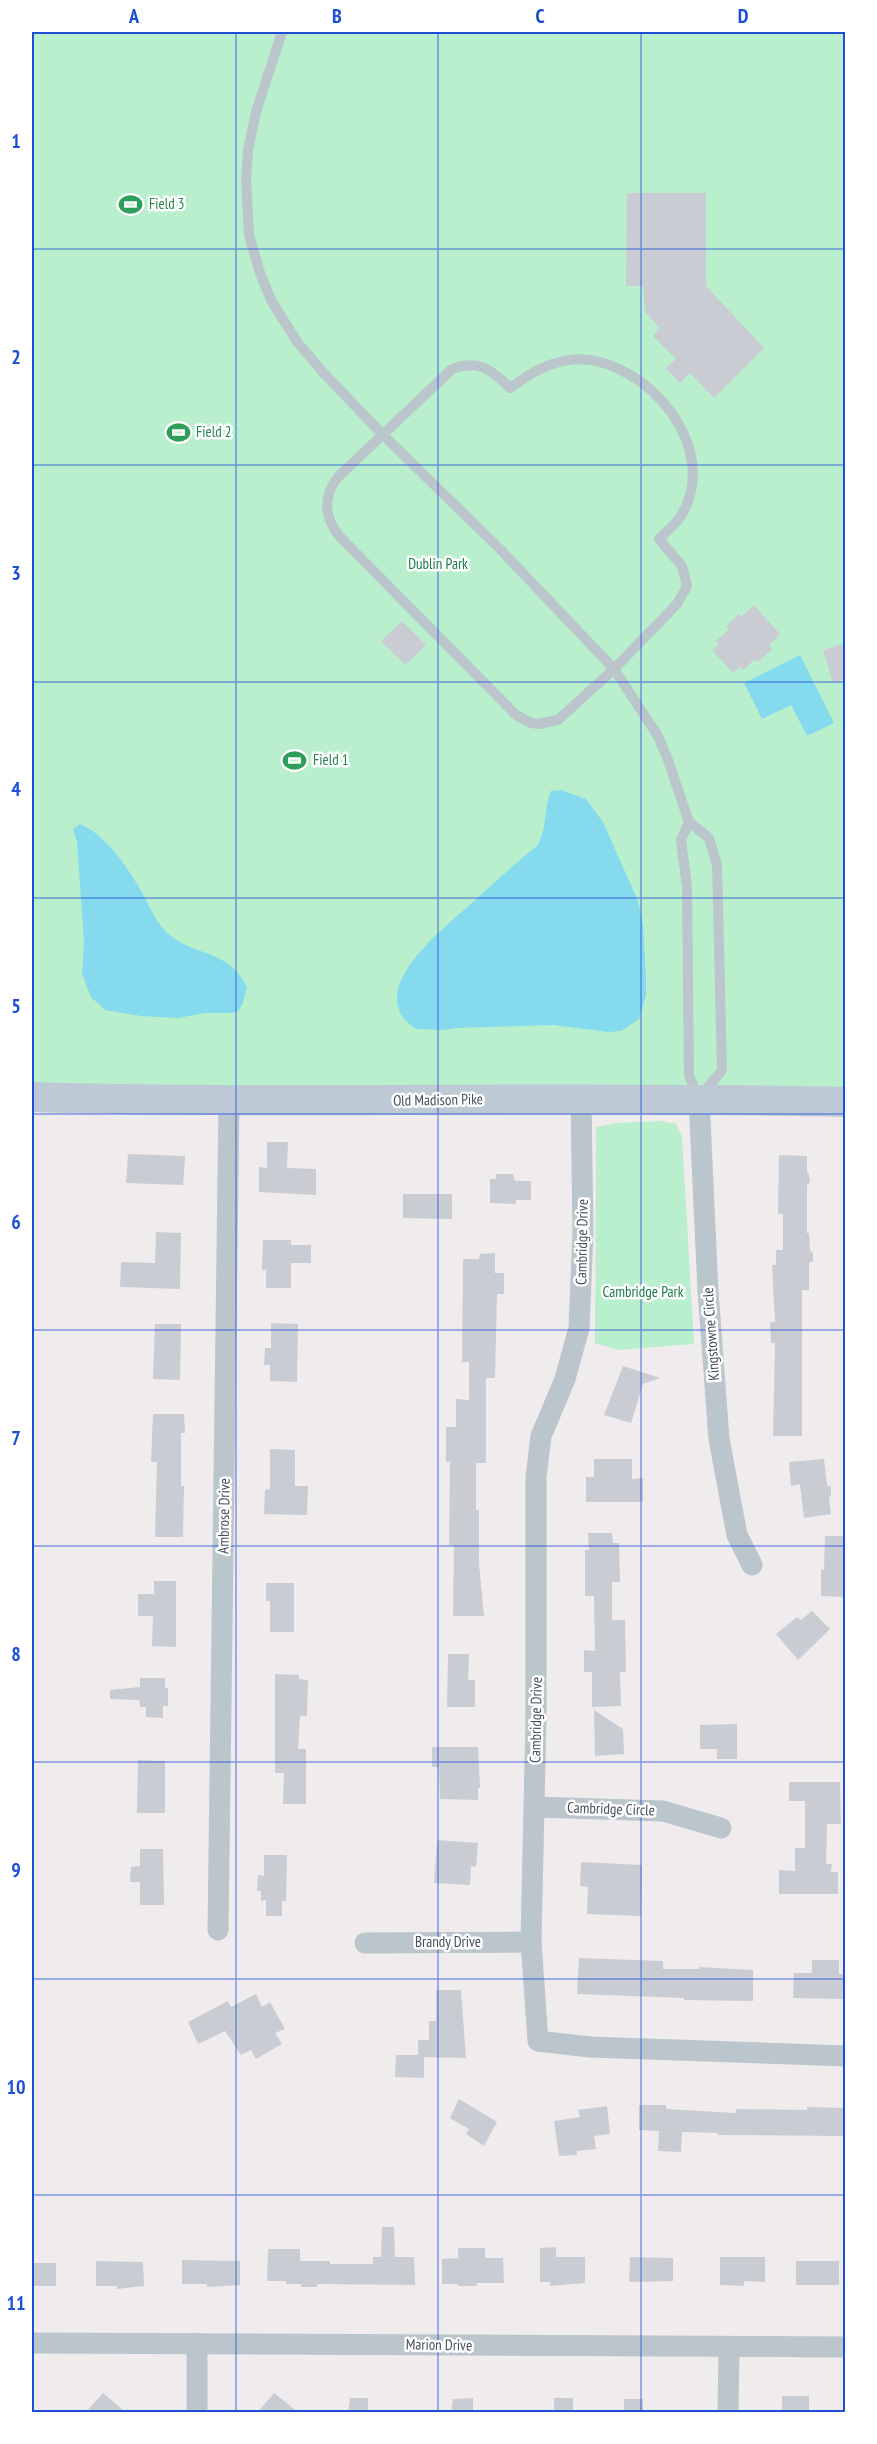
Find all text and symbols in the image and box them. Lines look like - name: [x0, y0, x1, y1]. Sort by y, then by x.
- text: A: [128, 3, 140, 29]
- text: B: [332, 3, 342, 29]
- text: C: [535, 3, 545, 29]
- text: D: [738, 3, 749, 29]
- text: 1: [11, 128, 21, 154]
- sports icon: Field 3: [118, 191, 144, 217]
- place label: Field 3: [149, 194, 185, 213]
- text: 2: [11, 344, 21, 370]
- sports icon: Field 2: [165, 419, 191, 445]
- place label: Field 2: [196, 422, 232, 441]
- park label: Dublin Park: [408, 554, 468, 573]
- text: 3: [11, 560, 21, 586]
- sports icon: Field 1: [282, 747, 308, 773]
- place label: Field 1: [313, 750, 349, 769]
- text: 4: [11, 776, 21, 802]
- text: 5: [11, 993, 21, 1019]
- street label: Old Madison Pike: [393, 1089, 483, 1110]
- street label: Cambridge Drive: [571, 1199, 592, 1285]
- text: 6: [11, 1209, 21, 1235]
- park label: Cambridge Park: [603, 1282, 684, 1301]
- street label: Kingstowne Circle: [698, 1287, 723, 1381]
- text: 7: [11, 1425, 21, 1451]
- street label: Ambrose Drive: [213, 1478, 234, 1554]
- text: 8: [11, 1641, 21, 1667]
- street label: Cambridge Drive: [525, 1677, 546, 1763]
- street label: Cambridge Circle: [567, 1797, 655, 1820]
- text: 9: [11, 1857, 21, 1883]
- street label: Brandy Drive: [415, 1932, 481, 1951]
- text: 10: [6, 2074, 26, 2100]
- text: 11: [6, 2290, 26, 2316]
- street label: Marion Drive: [406, 2334, 472, 2355]

